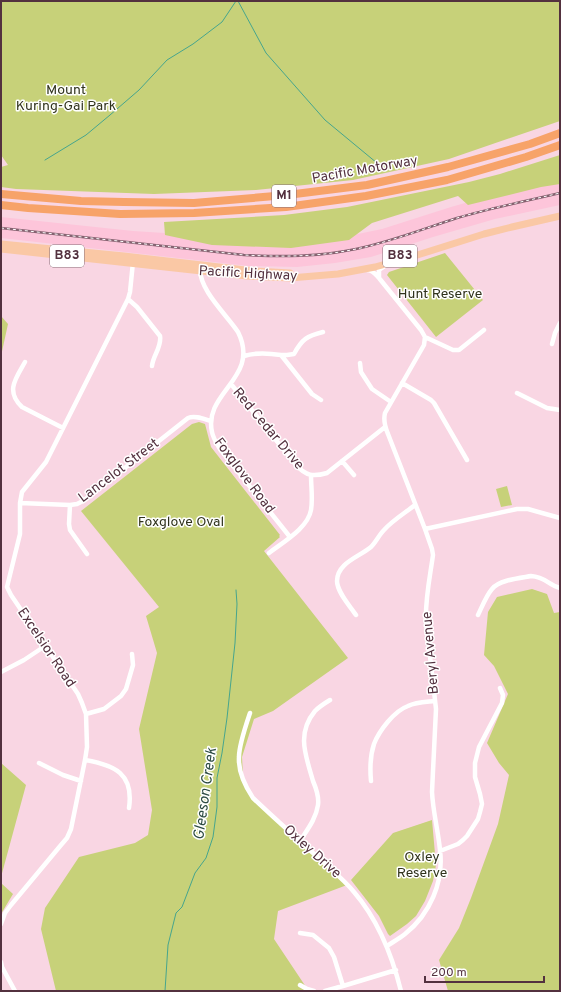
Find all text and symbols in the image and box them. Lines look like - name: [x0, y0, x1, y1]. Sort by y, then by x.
- park label: Mount Kuring-Gai Park: [16, 82, 116, 115]
- street label: Pacific Motorway: [311, 152, 419, 188]
- road number: M1: [272, 185, 296, 207]
- road number: B83: [50, 245, 84, 267]
- road number: B83: [383, 245, 417, 267]
- street label: Pacific Highway: [198, 263, 298, 285]
- park label: Hunt Reserve: [398, 286, 482, 303]
- street label: Red Cedar Drive: [229, 384, 307, 474]
- street label: Lancelot Street: [75, 435, 163, 507]
- street label: Foxglove Road: [210, 435, 278, 517]
- park label: Foxglove Oval: [138, 514, 224, 531]
- street label: Excelsior Road: [13, 605, 79, 691]
- street label: Beryl Avenue: [419, 611, 443, 695]
- water label: Gleeson Creek: [190, 746, 222, 841]
- street label: Oxley Drive: [280, 822, 344, 882]
- park label: Oxley Reserve: [397, 849, 447, 882]
- scale bar: [425, 958, 544, 984]
- text: 200 m: [431, 965, 467, 981]

